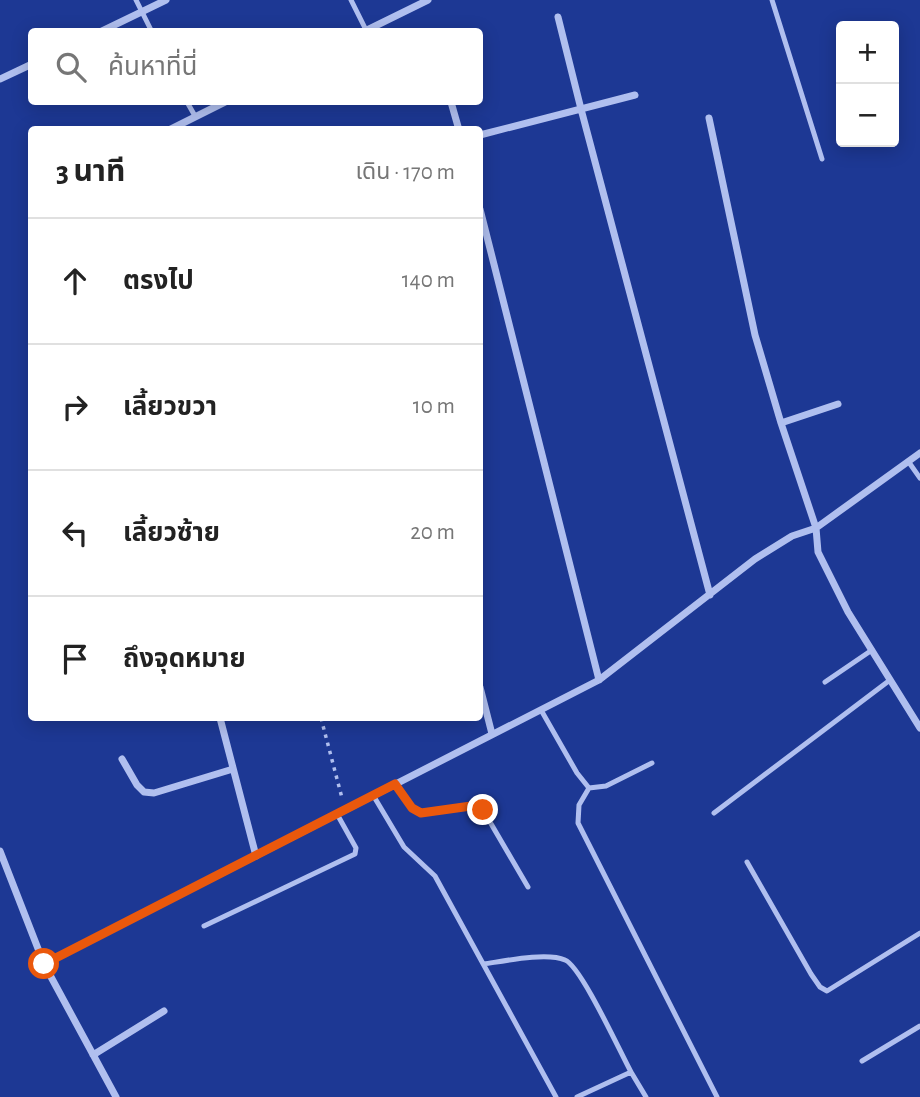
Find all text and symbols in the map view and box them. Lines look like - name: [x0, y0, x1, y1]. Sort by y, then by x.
- map controls: [836, 21, 899, 147]
- button: +: [836, 21, 899, 84]
- search box: [28, 28, 483, 105]
- icon: search: [52, 48, 90, 86]
- text: ค้นหาที่นี่: [108, 54, 198, 80]
- button: −: [836, 84, 899, 147]
- text: 3 นาที: [56, 157, 125, 187]
- text: เดิน · 170 m: [355, 161, 455, 184]
- icon: ahead: [56, 262, 94, 300]
- text: ตรงไป: [123, 268, 194, 294]
- text: 140 m: [402, 269, 455, 292]
- icon: right: [56, 388, 94, 426]
- text: เลี้ยวขวา: [123, 394, 217, 420]
- text: 10 m: [413, 395, 455, 418]
- icon: left: [56, 514, 94, 552]
- text: เลี้ยวซ้าย: [123, 520, 220, 546]
- text: 20 m: [410, 521, 455, 544]
- icon: arrive: [56, 640, 94, 678]
- text: ถึงจุดหมาย: [123, 646, 246, 672]
- route end: [467, 794, 498, 825]
- route start: [28, 948, 59, 979]

